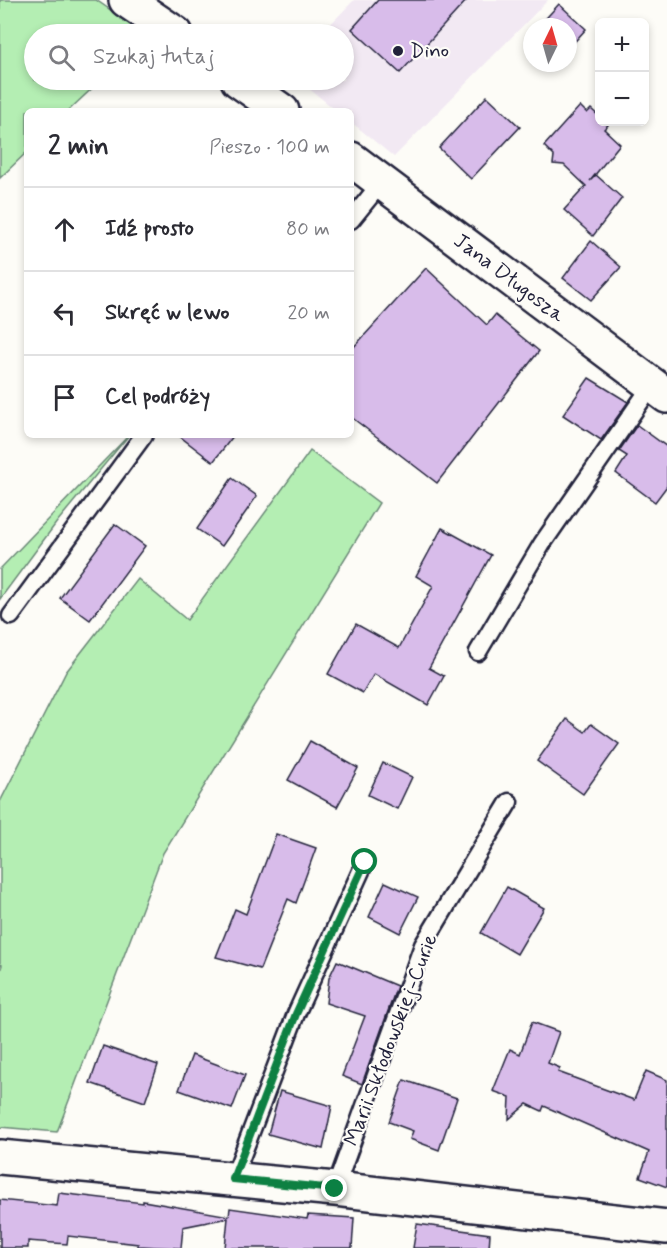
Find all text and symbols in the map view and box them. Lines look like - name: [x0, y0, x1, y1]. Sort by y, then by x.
- north arrow: [523, 18, 577, 72]
- map controls: [595, 18, 649, 126]
- button: +: [595, 18, 649, 72]
- search box: [24, 24, 354, 90]
- place label: Dino: [410, 37, 449, 65]
- icon: search: [45, 41, 78, 74]
- text: Szukaj tutaj: [93, 43, 215, 71]
- marker: Dino: [391, 44, 405, 58]
- button: −: [595, 72, 649, 126]
- text: 2 min: [48, 130, 109, 164]
- text: Pieszo · 100 m: [209, 134, 330, 161]
- icon: ahead: [48, 213, 81, 246]
- text: Idź prosto: [105, 215, 194, 243]
- text: 80 m: [286, 216, 330, 243]
- street label: Jana Długosza: [448, 227, 571, 329]
- icon: left: [48, 297, 81, 330]
- text: Skręć w lewo: [105, 299, 230, 327]
- text: 20 m: [287, 300, 330, 327]
- icon: arrive: [48, 381, 81, 414]
- text: Cel podróży: [105, 383, 210, 411]
- route start: [351, 848, 377, 874]
- street label: Marii Skłodowskiej-Curie: [338, 930, 444, 1150]
- route end: [321, 1175, 347, 1201]

